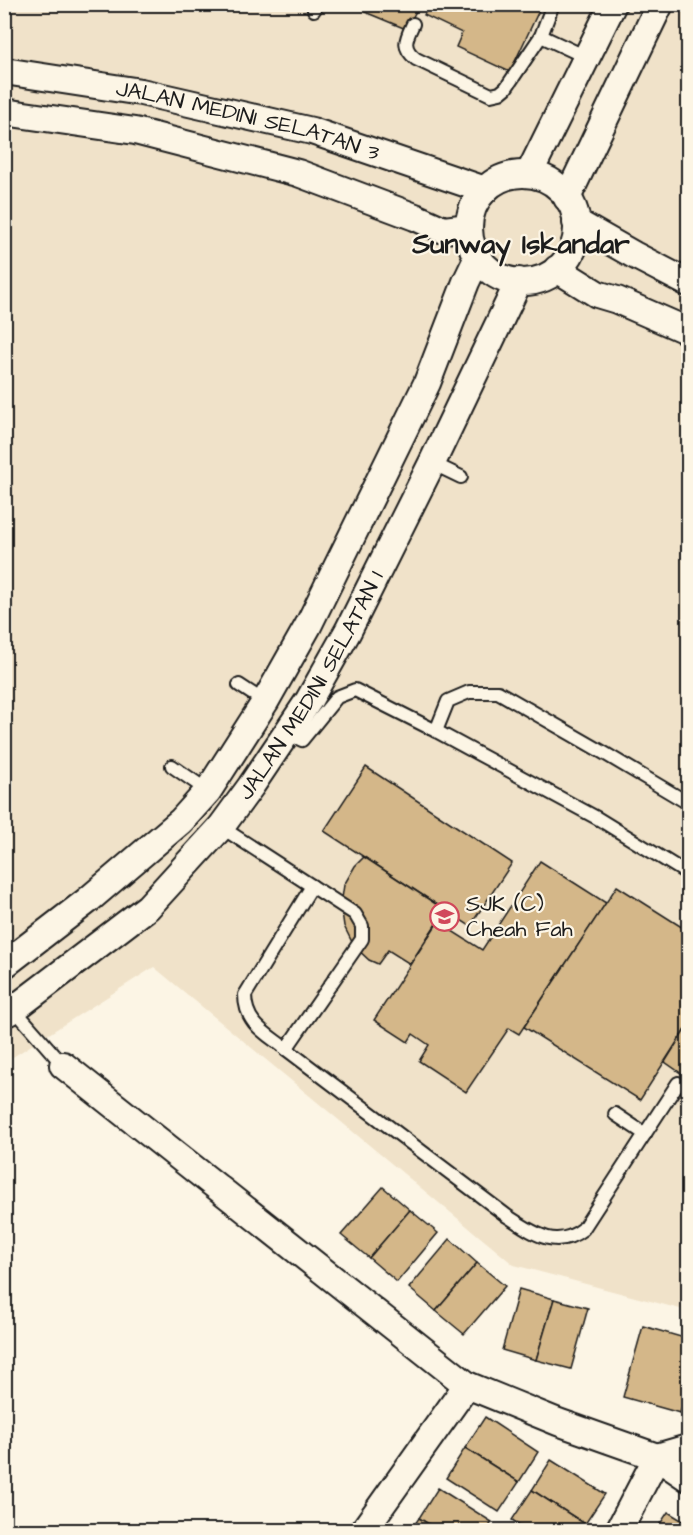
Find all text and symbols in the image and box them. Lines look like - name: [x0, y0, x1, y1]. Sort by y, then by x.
- street label: JALAN MEDINI SELATAN 3: [114, 73, 384, 168]
- district label: Sunway Iskandar: [411, 225, 630, 267]
- street label: JALAN MEDINI SELATAN 1: [230, 565, 391, 806]
- place label: SJK (C) Cheah Fah: [466, 889, 573, 945]
- school or university icon: SJK (C) Cheah Fah: [429, 901, 461, 933]

